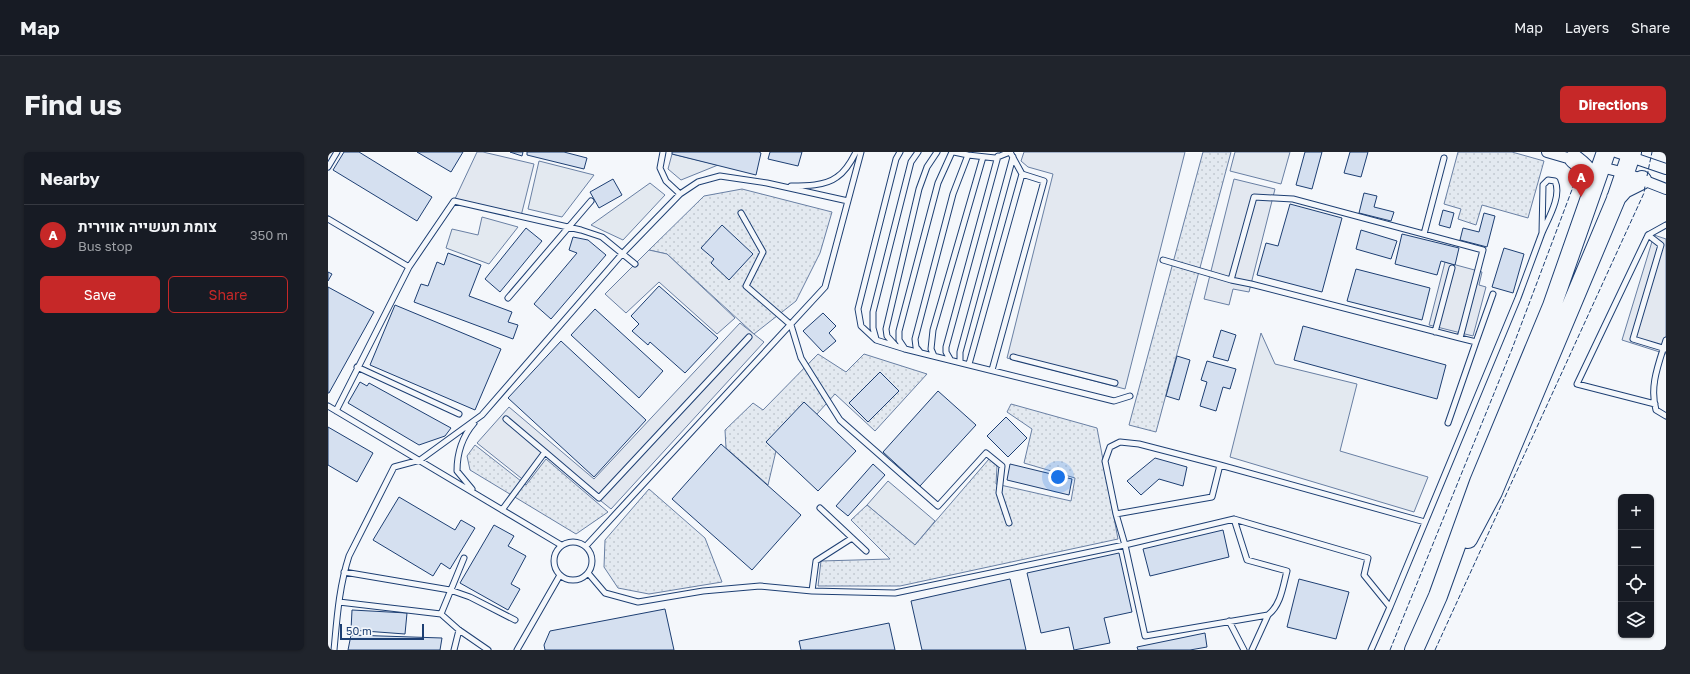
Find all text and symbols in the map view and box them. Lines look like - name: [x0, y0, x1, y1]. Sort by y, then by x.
- text: Map: [20, 16, 60, 39]
- text: Map: [1514, 19, 1543, 36]
- text: Layers: [1565, 19, 1609, 36]
- text: Share: [1631, 19, 1670, 36]
- button: Directions: [1560, 86, 1666, 123]
- text: Find us: [24, 88, 122, 121]
- pin: A: [1568, 164, 1594, 197]
- text: Nearby: [40, 168, 100, 189]
- text: צומת תעשייה אווירית: [78, 217, 217, 235]
- text: A: [48, 227, 58, 243]
- text: 350 m: [250, 227, 288, 243]
- text: Bus stop: [78, 238, 133, 254]
- button: Save: [40, 276, 160, 313]
- button: Share: [168, 276, 288, 313]
- your location: [1048, 467, 1068, 487]
- map controls: [1618, 494, 1654, 638]
- button: +: [1618, 494, 1654, 530]
- button: −: [1618, 530, 1654, 566]
- button: locate: [1618, 566, 1654, 602]
- button: layers: [1618, 602, 1654, 638]
- scale bar: [340, 622, 424, 641]
- text: 50 m: [346, 624, 372, 637]

